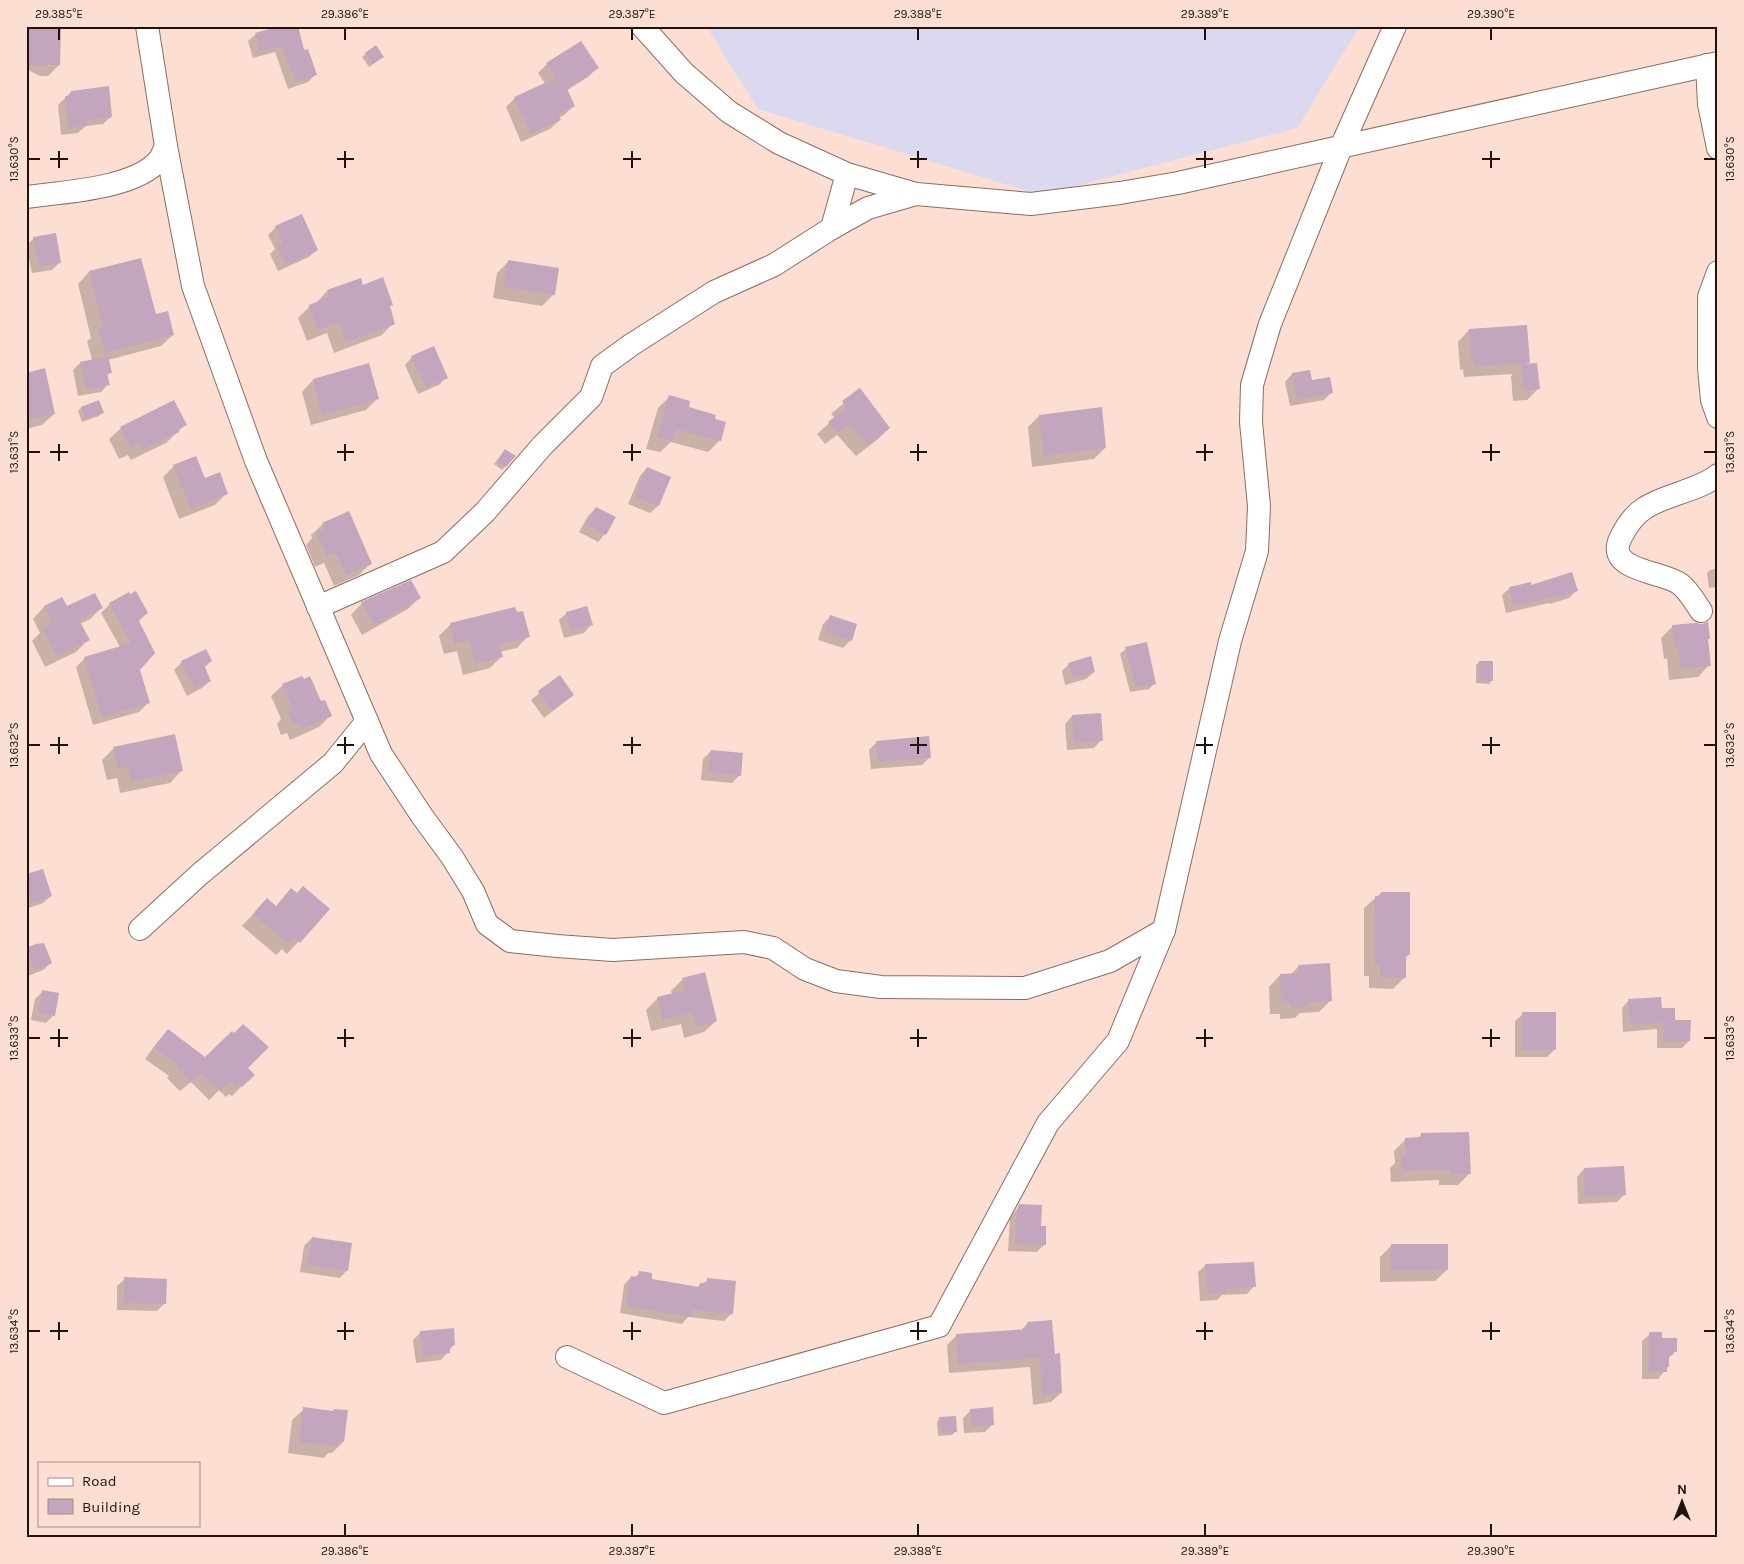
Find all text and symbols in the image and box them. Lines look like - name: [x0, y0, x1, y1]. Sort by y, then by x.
- text: 29.385°E: [35, 7, 83, 21]
- text: 29.386°E: [321, 7, 369, 21]
- text: 29.387°E: [609, 7, 655, 21]
- text: 29.388°E: [894, 7, 942, 21]
- text: 29.389°E: [1181, 7, 1229, 21]
- text: 29.390°E: [1467, 7, 1515, 21]
- text: 13.630°S: [7, 136, 21, 182]
- text: 13.630°S: [1723, 136, 1737, 182]
- text: 13.631°S: [7, 431, 21, 473]
- text: 13.631°S: [1723, 431, 1737, 473]
- text: 13.632°S: [7, 722, 21, 768]
- text: 13.632°S: [1723, 722, 1737, 768]
- text: 13.633°S: [7, 1015, 21, 1061]
- text: 13.633°S: [1723, 1015, 1737, 1061]
- text: 13.634°S: [7, 1308, 21, 1354]
- text: 13.634°S: [1723, 1308, 1737, 1354]
- legend: [38, 1462, 200, 1526]
- text: Road: [82, 1472, 117, 1490]
- north arrow: [1656, 1476, 1706, 1526]
- text: N: [1677, 1481, 1687, 1498]
- text: Building: [82, 1498, 140, 1516]
- text: 29.386°E: [321, 1544, 369, 1558]
- text: 29.387°E: [609, 1544, 655, 1558]
- text: 29.388°E: [894, 1544, 942, 1558]
- text: 29.389°E: [1181, 1544, 1229, 1558]
- text: 29.390°E: [1467, 1544, 1515, 1558]

